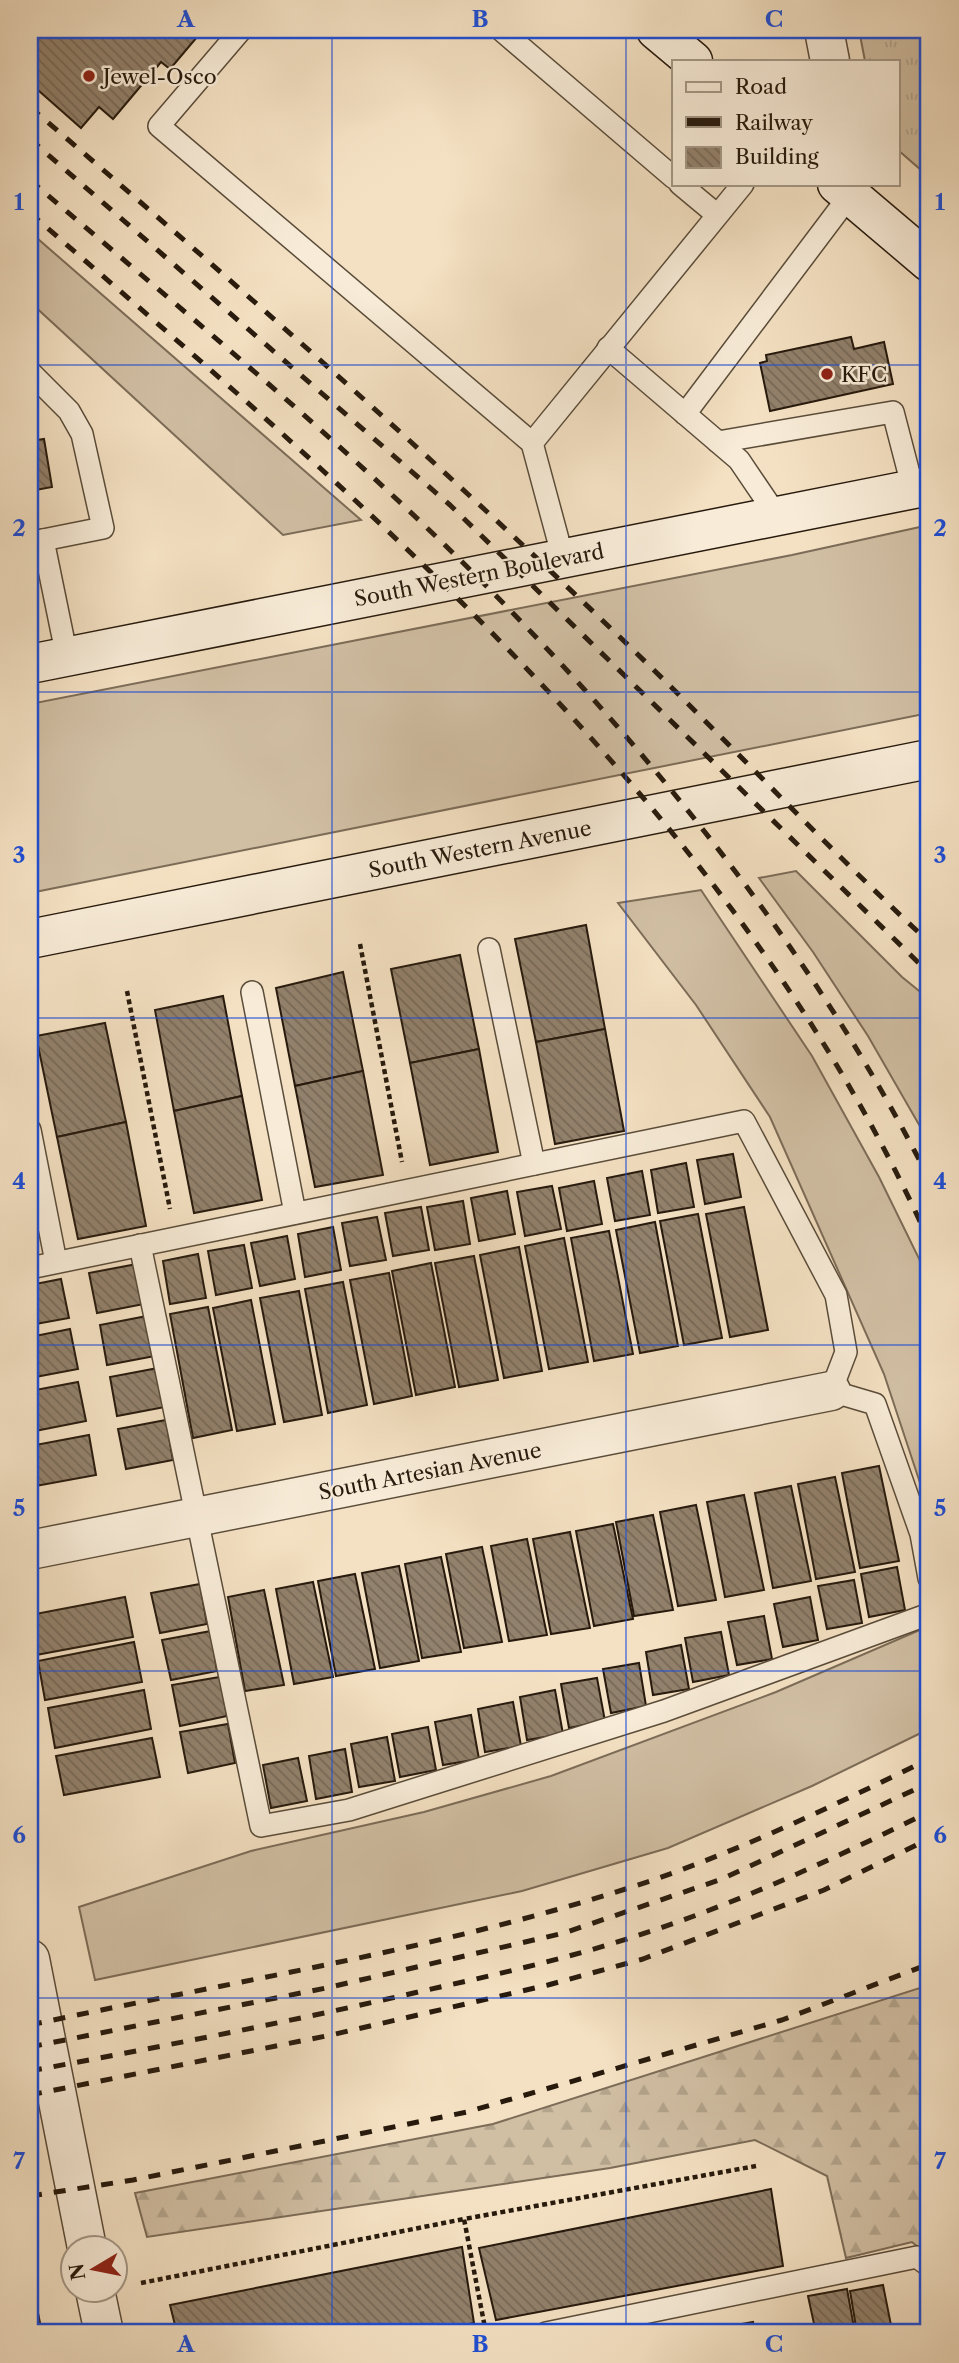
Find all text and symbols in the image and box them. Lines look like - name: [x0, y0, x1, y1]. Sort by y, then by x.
- text: A: [176, 5, 196, 33]
- text: B: [471, 5, 489, 33]
- text: C: [765, 5, 783, 33]
- legend: [672, 60, 900, 186]
- place label: Jewel-Osco: [100, 64, 217, 89]
- marker: Jewel-Osco: [81, 68, 97, 84]
- text: Road: [735, 74, 787, 99]
- text: Railway: [735, 110, 813, 135]
- text: Building: [735, 144, 820, 169]
- text: 1: [14, 188, 25, 216]
- text: 1: [935, 188, 946, 216]
- place label: KFC: [841, 362, 887, 387]
- marker: KFC: [819, 366, 835, 382]
- text: 2: [12, 514, 26, 542]
- text: 2: [933, 514, 947, 542]
- street label: South Western Boulevard: [352, 538, 606, 611]
- street label: South Western Avenue: [367, 815, 593, 883]
- text: 3: [13, 841, 26, 869]
- text: 3: [934, 841, 947, 869]
- text: 4: [12, 1167, 26, 1195]
- text: 4: [933, 1167, 947, 1195]
- street label: South Artesian Avenue: [316, 1437, 544, 1505]
- text: 5: [13, 1494, 25, 1522]
- text: 5: [934, 1494, 946, 1522]
- text: 6: [12, 1821, 26, 1849]
- text: 6: [933, 1821, 947, 1849]
- text: 7: [13, 2147, 25, 2175]
- text: 7: [934, 2147, 946, 2175]
- north arrow: [60, 2234, 130, 2304]
- text: N: [65, 2262, 91, 2282]
- text: A: [176, 2330, 196, 2358]
- text: B: [471, 2330, 489, 2358]
- text: C: [765, 2330, 783, 2358]

